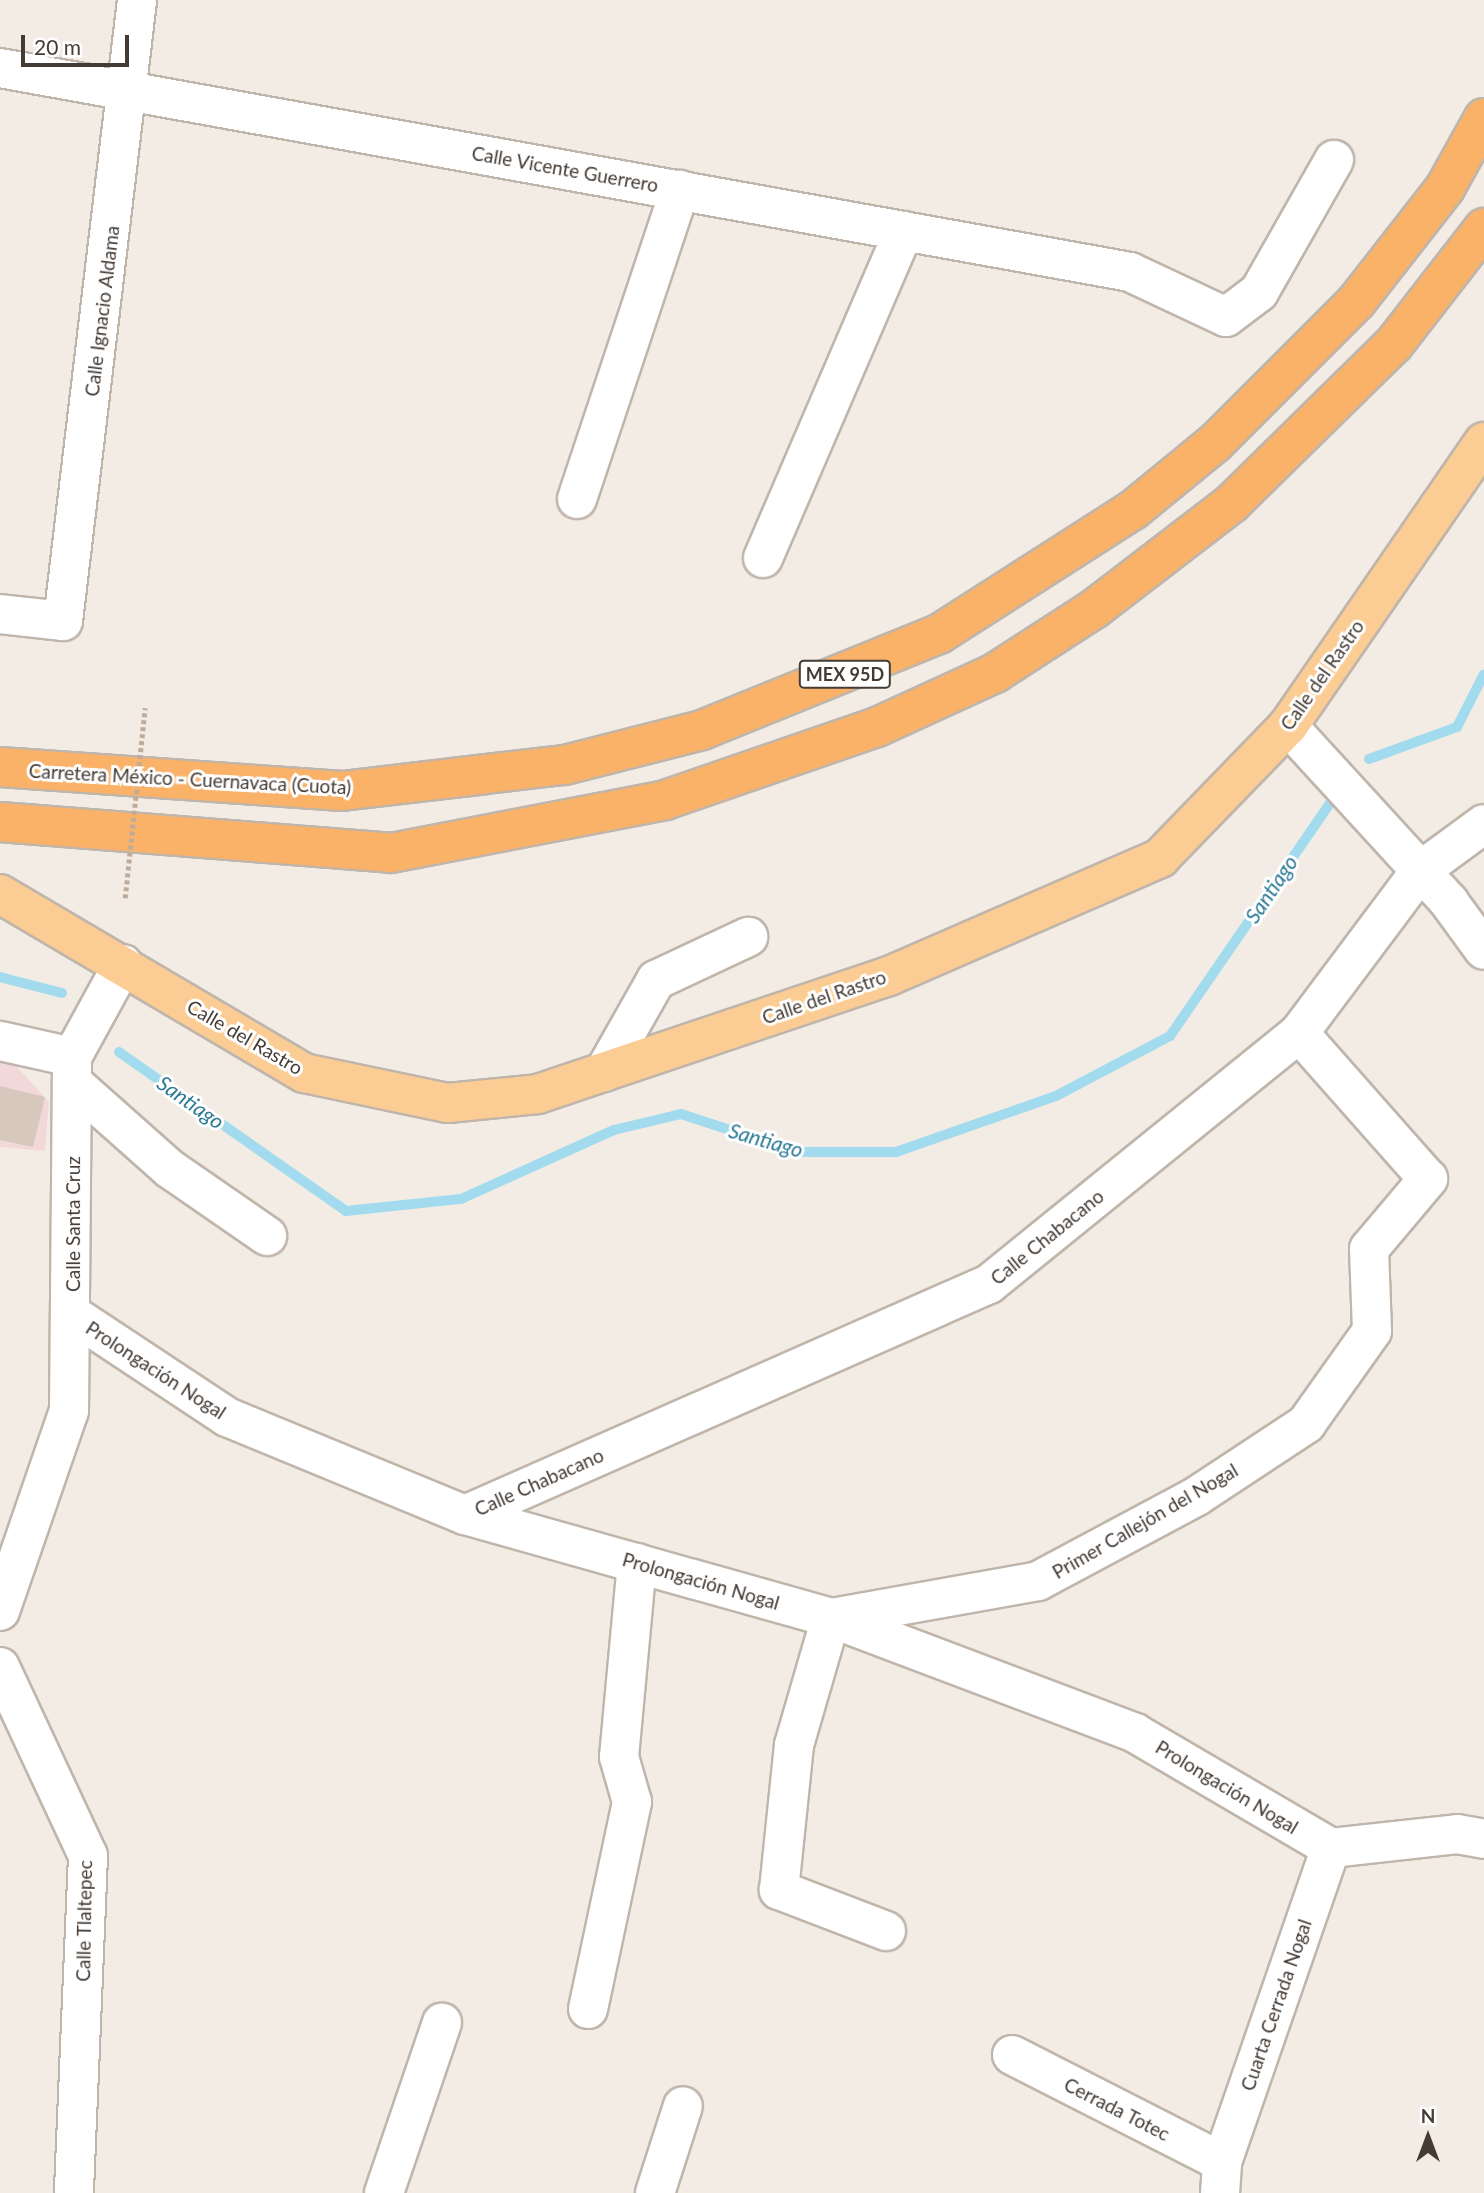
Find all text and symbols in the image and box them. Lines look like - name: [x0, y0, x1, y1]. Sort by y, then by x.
- scale bar: [24, 21, 133, 65]
- text: 20 m: [34, 34, 81, 59]
- street label: Calle Vicente Guerrero: [470, 141, 660, 197]
- street label: Calle Ignacio Aldama: [80, 224, 124, 398]
- street label: Calle del Rastro: [1276, 615, 1368, 735]
- road number: MEX 95D: [798, 660, 892, 688]
- street label: Carretera México - Cuernavaca (Cuota): [28, 759, 352, 799]
- water label: Santiago: [1239, 850, 1303, 928]
- street label: Calle del Rastro: [759, 965, 889, 1029]
- street label: Calle del Rastro: [183, 995, 307, 1079]
- water label: Santiago: [153, 1070, 229, 1134]
- water label: Santiago: [726, 1117, 806, 1163]
- street label: Calle Santa Cruz: [62, 1156, 84, 1292]
- street label: Calle Chabacano: [986, 1184, 1108, 1290]
- street label: Prolongación Nogal: [82, 1316, 230, 1424]
- street label: Calle Chabacano: [471, 1443, 607, 1521]
- street label: Primer Callejón del Nogal: [1048, 1458, 1242, 1584]
- street label: Prolongación Nogal: [620, 1548, 782, 1614]
- street label: Prolongación Nogal: [1152, 1735, 1302, 1839]
- street label: Calle Tlaltepec: [72, 1860, 96, 1982]
- street label: Cuarta Cerrada Nogal: [1236, 1916, 1316, 2094]
- street label: Cerrada Totec: [1060, 2073, 1174, 2145]
- north arrow: [1393, 2102, 1463, 2172]
- text: N: [1421, 2104, 1435, 2127]

